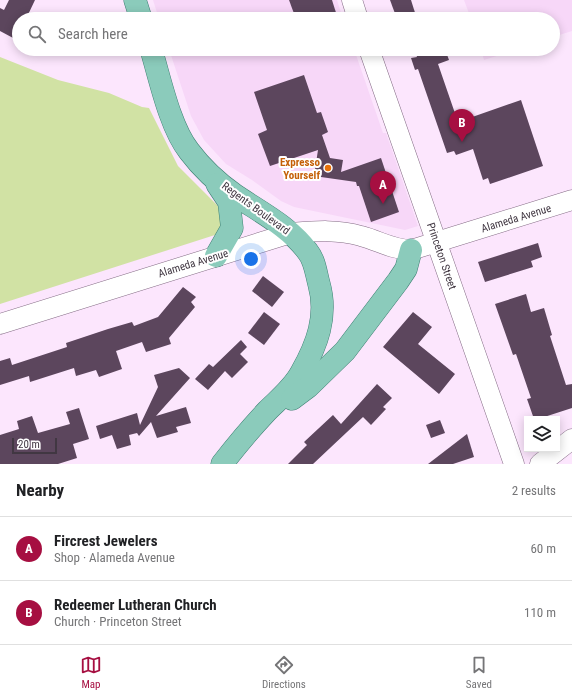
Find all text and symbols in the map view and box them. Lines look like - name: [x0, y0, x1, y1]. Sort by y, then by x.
- search box: [12, 12, 560, 56]
- icon: search: [26, 23, 48, 45]
- text: Search here: [58, 25, 128, 43]
- pin: B: [449, 109, 475, 142]
- place label: Expresso Yourself: [280, 156, 321, 182]
- marker: Expresso Yourself: [323, 163, 333, 173]
- pin: A: [370, 171, 396, 204]
- street label: Regents Boulevard: [219, 179, 292, 237]
- street label: Alameda Avenue: [480, 202, 553, 235]
- street label: Princeton Street: [424, 221, 459, 291]
- street label: Alameda Avenue: [157, 247, 230, 280]
- your location: [241, 249, 261, 269]
- map controls: [524, 416, 560, 452]
- button: layers: [524, 416, 560, 452]
- scale bar: [12, 436, 57, 455]
- text: 20 m: [18, 438, 40, 451]
- text: Nearby: [16, 480, 64, 500]
- text: 2 results: [512, 483, 556, 498]
- text: Fircrest Jewelers: [54, 532, 157, 550]
- text: A: [25, 541, 33, 556]
- text: 60 m: [530, 541, 556, 556]
- text: Shop · Alameda Avenue: [54, 550, 175, 565]
- text: Redeemer Lutheran Church: [54, 596, 217, 614]
- text: B: [25, 605, 33, 620]
- text: 110 m: [524, 605, 556, 620]
- text: Church · Princeton Street: [54, 614, 182, 629]
- tab: Map: [80, 654, 102, 691]
- tab: Directions: [262, 654, 306, 691]
- tab: Saved: [466, 654, 492, 691]

